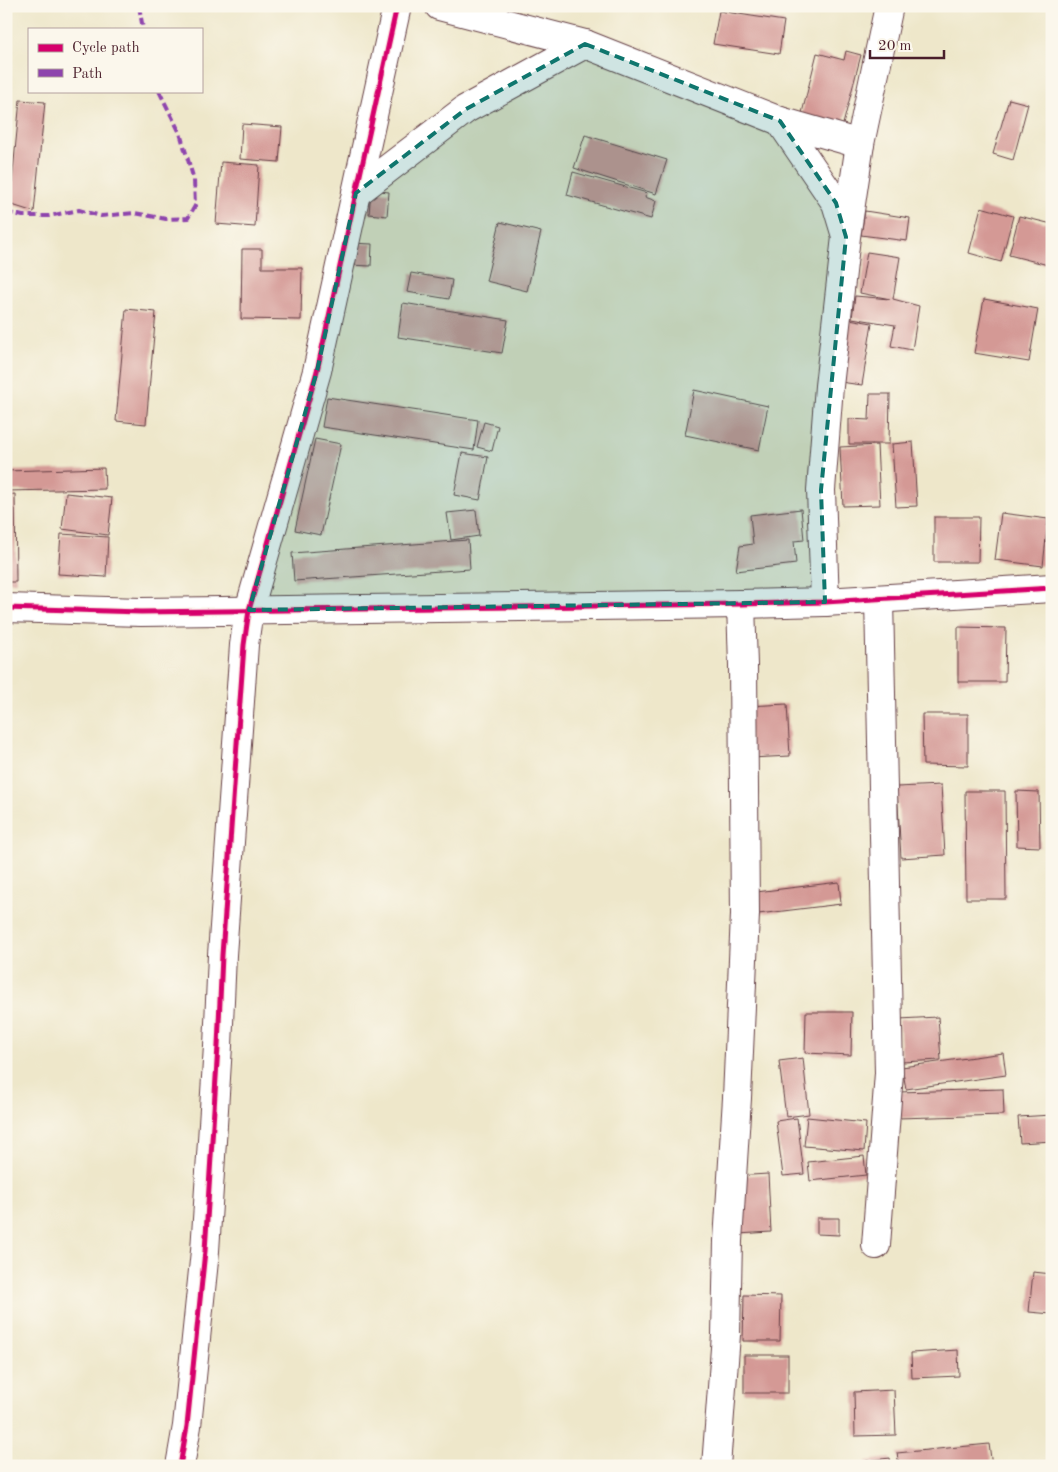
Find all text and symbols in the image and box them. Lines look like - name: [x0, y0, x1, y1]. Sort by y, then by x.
- legend: [28, 28, 202, 92]
- scale bar: [870, 28, 944, 60]
- text: 20 m: [878, 39, 912, 54]
- text: Cycle path: [72, 41, 140, 56]
- text: Path: [72, 67, 102, 82]

